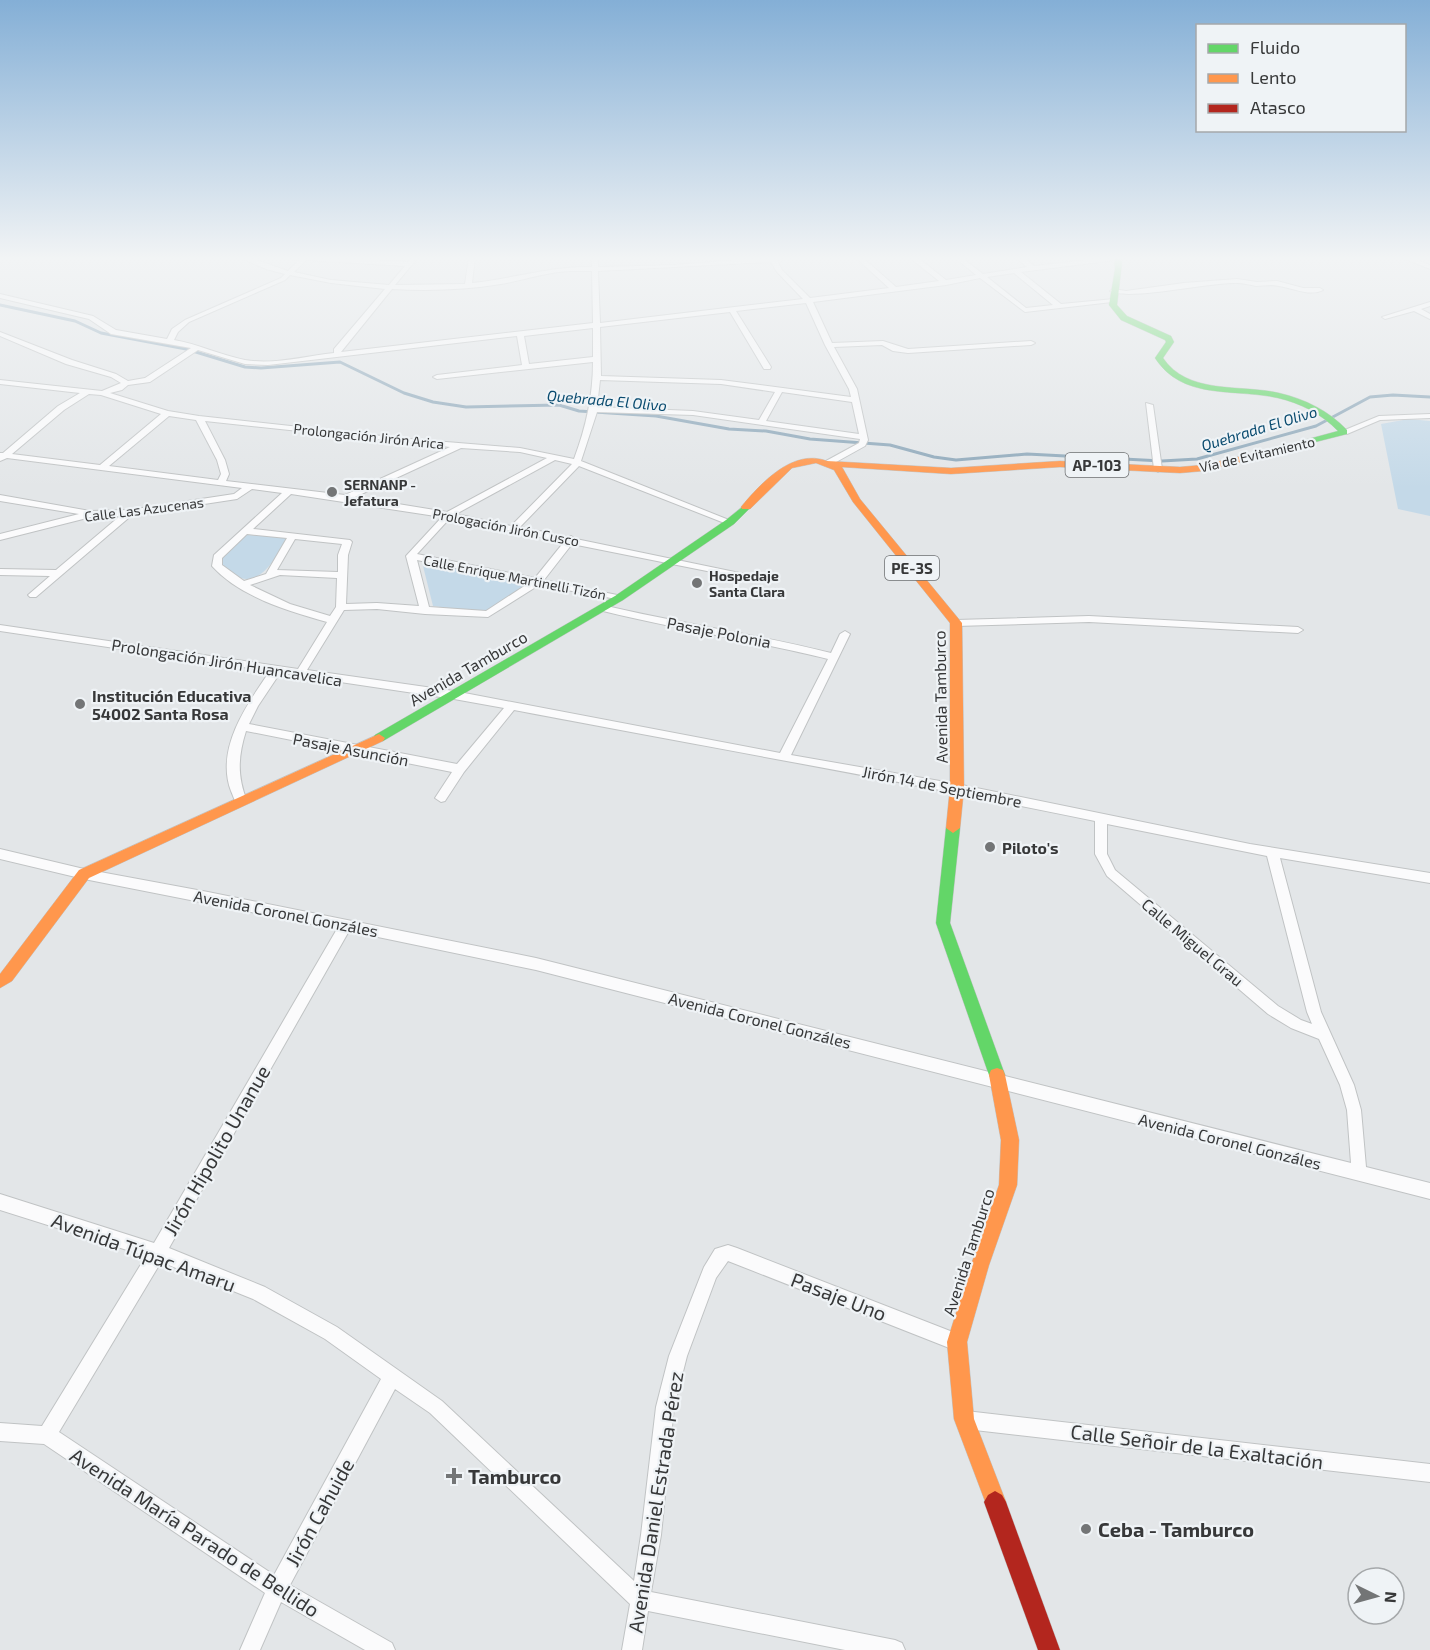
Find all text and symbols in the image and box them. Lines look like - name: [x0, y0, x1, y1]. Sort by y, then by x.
- legend: [1196, 24, 1406, 132]
- text: Fluido: [1250, 36, 1300, 58]
- text: Lento: [1250, 66, 1296, 88]
- text: Atasco: [1250, 96, 1306, 118]
- water label: Quebrada El Olivo: [546, 386, 668, 415]
- water label: Quebrada El Olivo: [1199, 402, 1319, 455]
- street label: Prolongación Jirón Arica: [293, 420, 445, 452]
- street label: Vía de Evitamiento: [1198, 432, 1316, 476]
- road number: AP-103: [1066, 453, 1128, 477]
- place label: SERNANP - Jefatura: [344, 476, 416, 509]
- marker: SERNANP - Jefatura: [325, 485, 339, 499]
- street label: Calle Las Azucenas: [83, 493, 205, 525]
- street label: Prologación Jirón Cusco: [431, 504, 581, 550]
- street label: Calle Enrique Martinelli Tizón: [422, 551, 608, 603]
- road number: PE-3S: [885, 556, 939, 580]
- place label: Hospedaje Santa Clara: [709, 567, 785, 600]
- marker: Hospedaje Santa Clara: [690, 576, 704, 590]
- street label: Pasaje Polonia: [665, 613, 773, 652]
- street label: Avenida Tamburco: [406, 627, 530, 709]
- street label: Avenida Tamburco: [929, 630, 951, 764]
- street label: Prolongación Jirón Huancavelica: [110, 634, 344, 690]
- place label: Institución Educativa 54002 Santa Rosa: [92, 686, 251, 723]
- marker: Institución Educativa 54002 Santa Rosa: [73, 697, 87, 711]
- street label: Pasaje Asunción: [291, 728, 410, 771]
- street label: Jirón 14 de Septiembre: [861, 761, 1023, 811]
- place label: Piloto's: [1002, 838, 1059, 857]
- marker: Piloto's: [983, 840, 997, 854]
- street label: Avenida Coronel Gonzáles: [192, 886, 380, 940]
- street label: Calle Miguel Grau: [1138, 894, 1248, 990]
- street label: Avenida Coronel Gonzáles: [667, 988, 853, 1052]
- street label: Jirón Hipolito Unanue: [158, 1061, 274, 1239]
- street label: Avenida Coronel Gonzáles: [1137, 1109, 1323, 1173]
- street label: Avenida Tamburco: [938, 1186, 998, 1318]
- street label: Avenida Túpac Amaru: [49, 1208, 239, 1296]
- street label: Pasaje Uno: [788, 1267, 890, 1325]
- street label: Avenida Daniel Estrada Pérez: [622, 1370, 688, 1634]
- street label: Calle Señoir de la Exaltación: [1069, 1419, 1325, 1473]
- street label: Avenida María Parado de Bellido: [66, 1442, 324, 1622]
- street label: Jirón Cahuide: [280, 1454, 358, 1570]
- place label: Tamburco: [468, 1464, 561, 1488]
- marker: Tamburco: [445, 1467, 463, 1485]
- place label: Ceba - Tamburco: [1098, 1517, 1254, 1541]
- marker: Ceba - Tamburco: [1079, 1522, 1093, 1536]
- north arrow: [1346, 1566, 1406, 1626]
- text: N: [1381, 1591, 1401, 1604]

